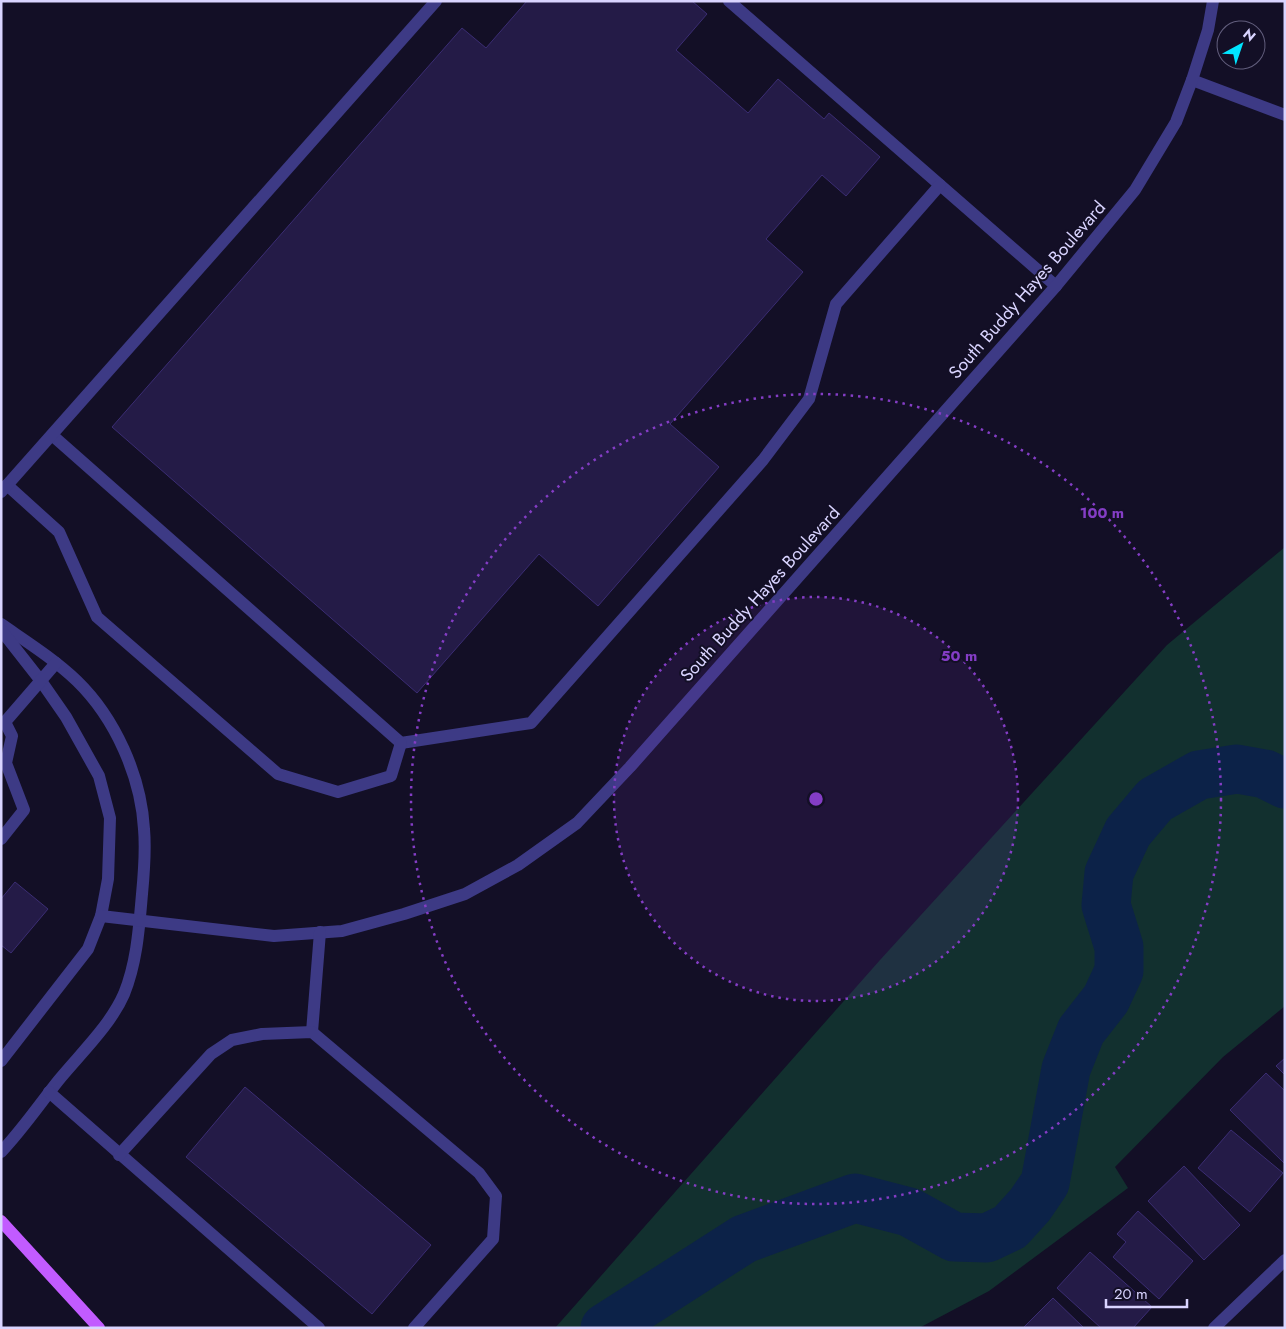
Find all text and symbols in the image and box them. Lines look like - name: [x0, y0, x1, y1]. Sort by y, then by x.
- north arrow: [1216, 20, 1266, 70]
- text: N: [1239, 24, 1260, 46]
- street label: South Buddy Hayes Boulevard: [942, 195, 1112, 385]
- street label: South Buddy Hayes Boulevard: [674, 501, 846, 687]
- text: 100 m: [1080, 502, 1124, 524]
- text: 50 m: [941, 645, 977, 667]
- centre of rings: [807, 790, 825, 808]
- scale bar: [1106, 1276, 1187, 1308]
- text: 20 m: [1114, 1283, 1148, 1305]

